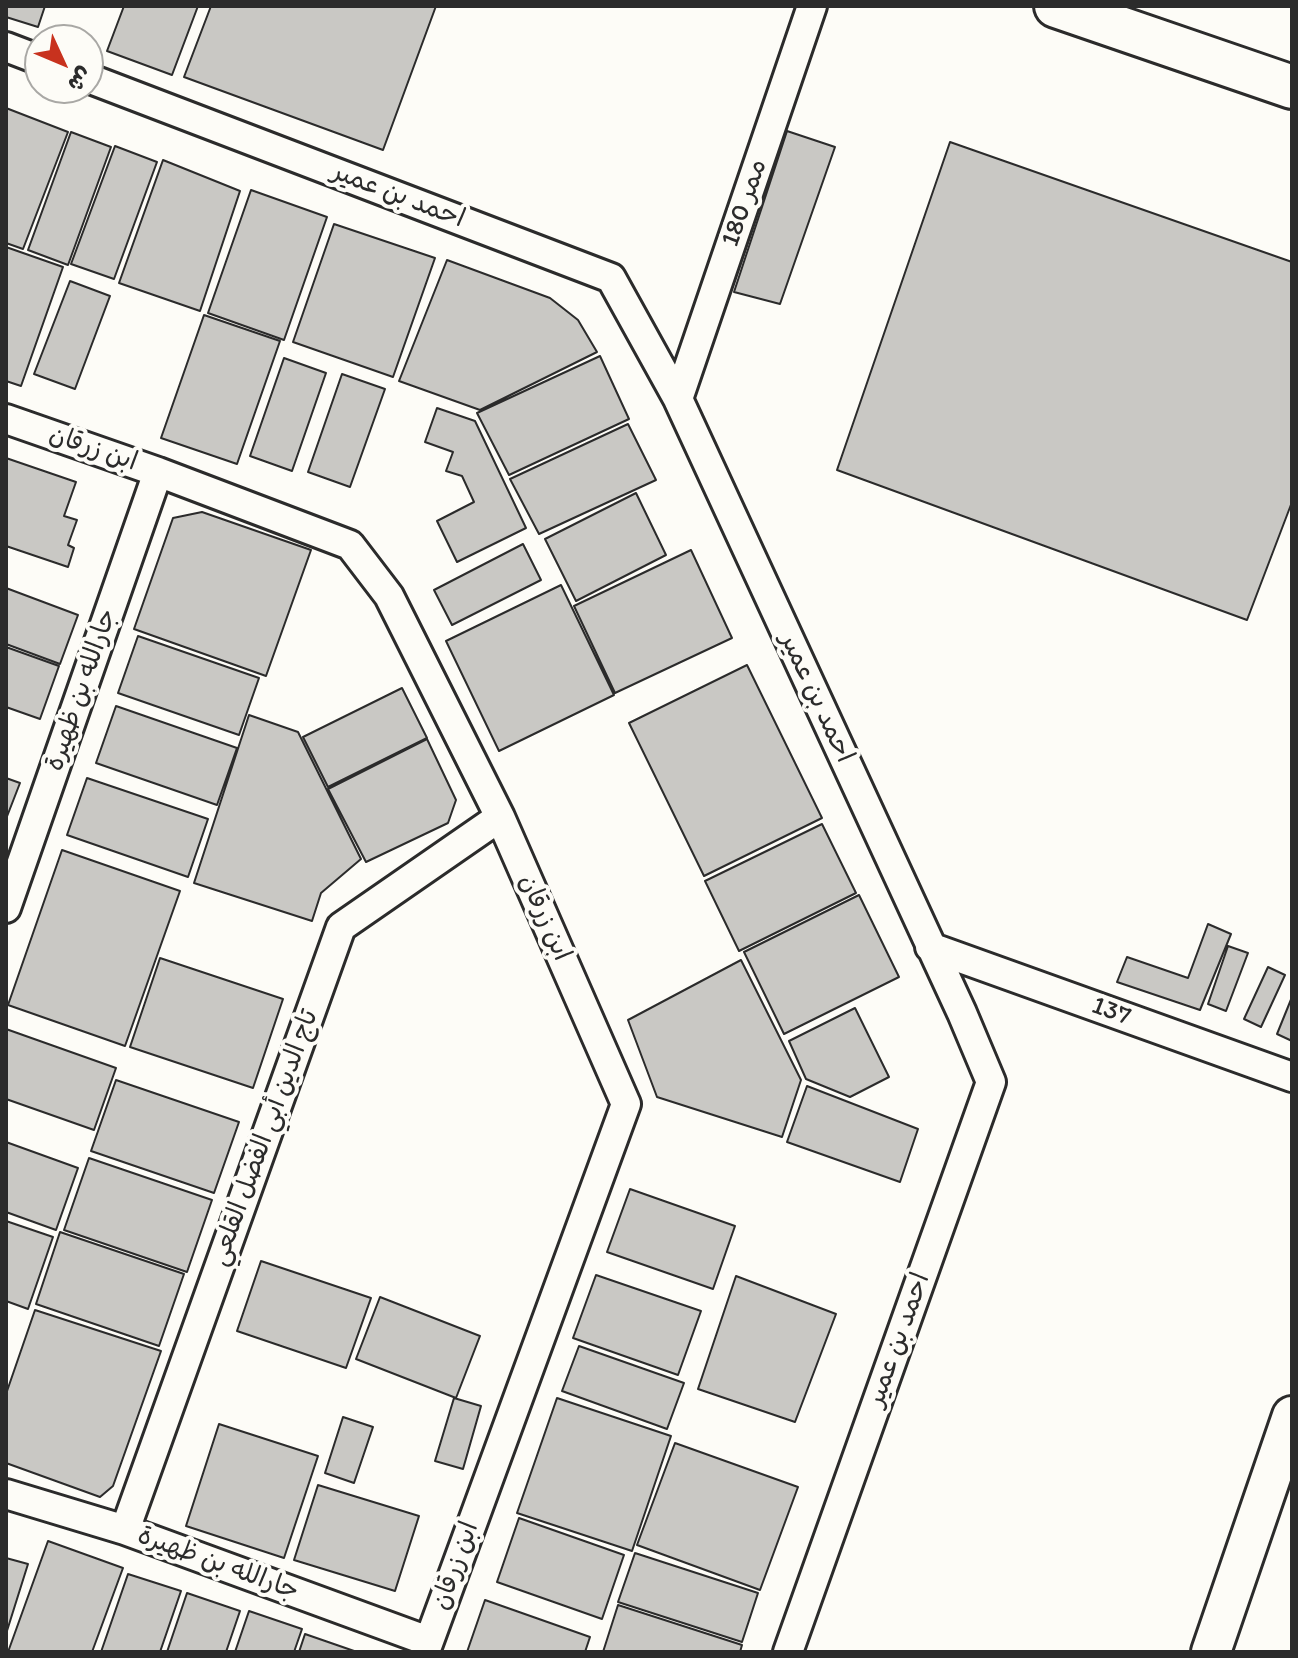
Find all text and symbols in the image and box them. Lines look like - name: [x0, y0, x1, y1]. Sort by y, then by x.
- north arrow: [24, 24, 104, 104]
- text: ش: [62, 62, 98, 98]
- street label: ممر 180: [716, 155, 774, 251]
- street label: احمد بن عمير: [327, 156, 469, 236]
- street label: ابن زرقان: [45, 419, 141, 479]
- street label: جارالله بن ظهيرة: [40, 605, 124, 775]
- street label: احمد بن عمير: [772, 628, 860, 768]
- street label: ابن زرقان: [511, 870, 577, 966]
- street label: 137: [1087, 991, 1135, 1033]
- street label: تاج الدين أبي الفضل القلعي: [204, 1006, 326, 1270]
- street label: احمد بن عمير: [860, 1269, 938, 1411]
- street label: ابن زرقان: [426, 1518, 486, 1614]
- street label: جارالله بن ظهيرة: [133, 1520, 303, 1608]

